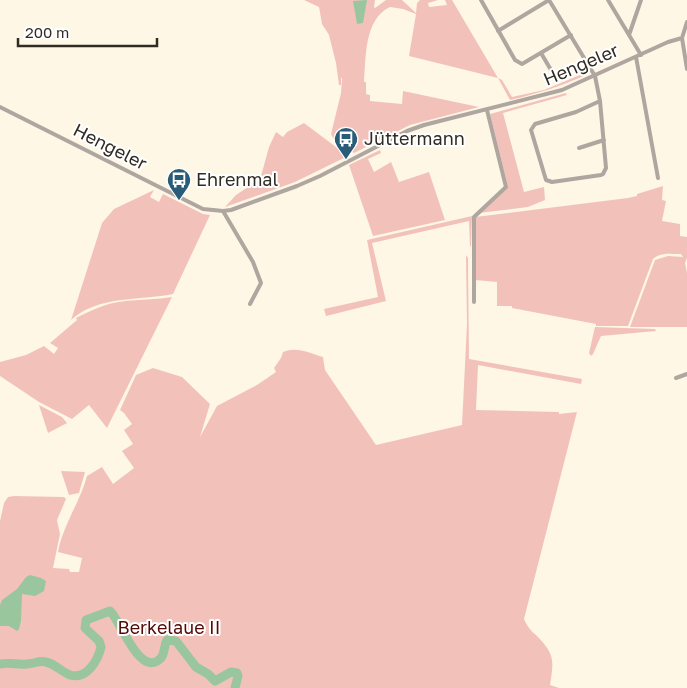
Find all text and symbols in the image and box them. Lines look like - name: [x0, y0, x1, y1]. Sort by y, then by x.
- scale bar: [18, 15, 156, 47]
- text: 200 m: [25, 23, 69, 41]
- street label: Hengeler: [540, 38, 622, 90]
- street label: Hengeler: [70, 118, 151, 174]
- bus stop icon: Jüttermann: [333, 126, 359, 160]
- place label: Jüttermann: [364, 127, 465, 149]
- bus stop icon: Ehrenmal: [166, 167, 192, 201]
- place label: Ehrenmal: [196, 168, 278, 190]
- park label: Berkelaue II: [118, 616, 220, 638]

